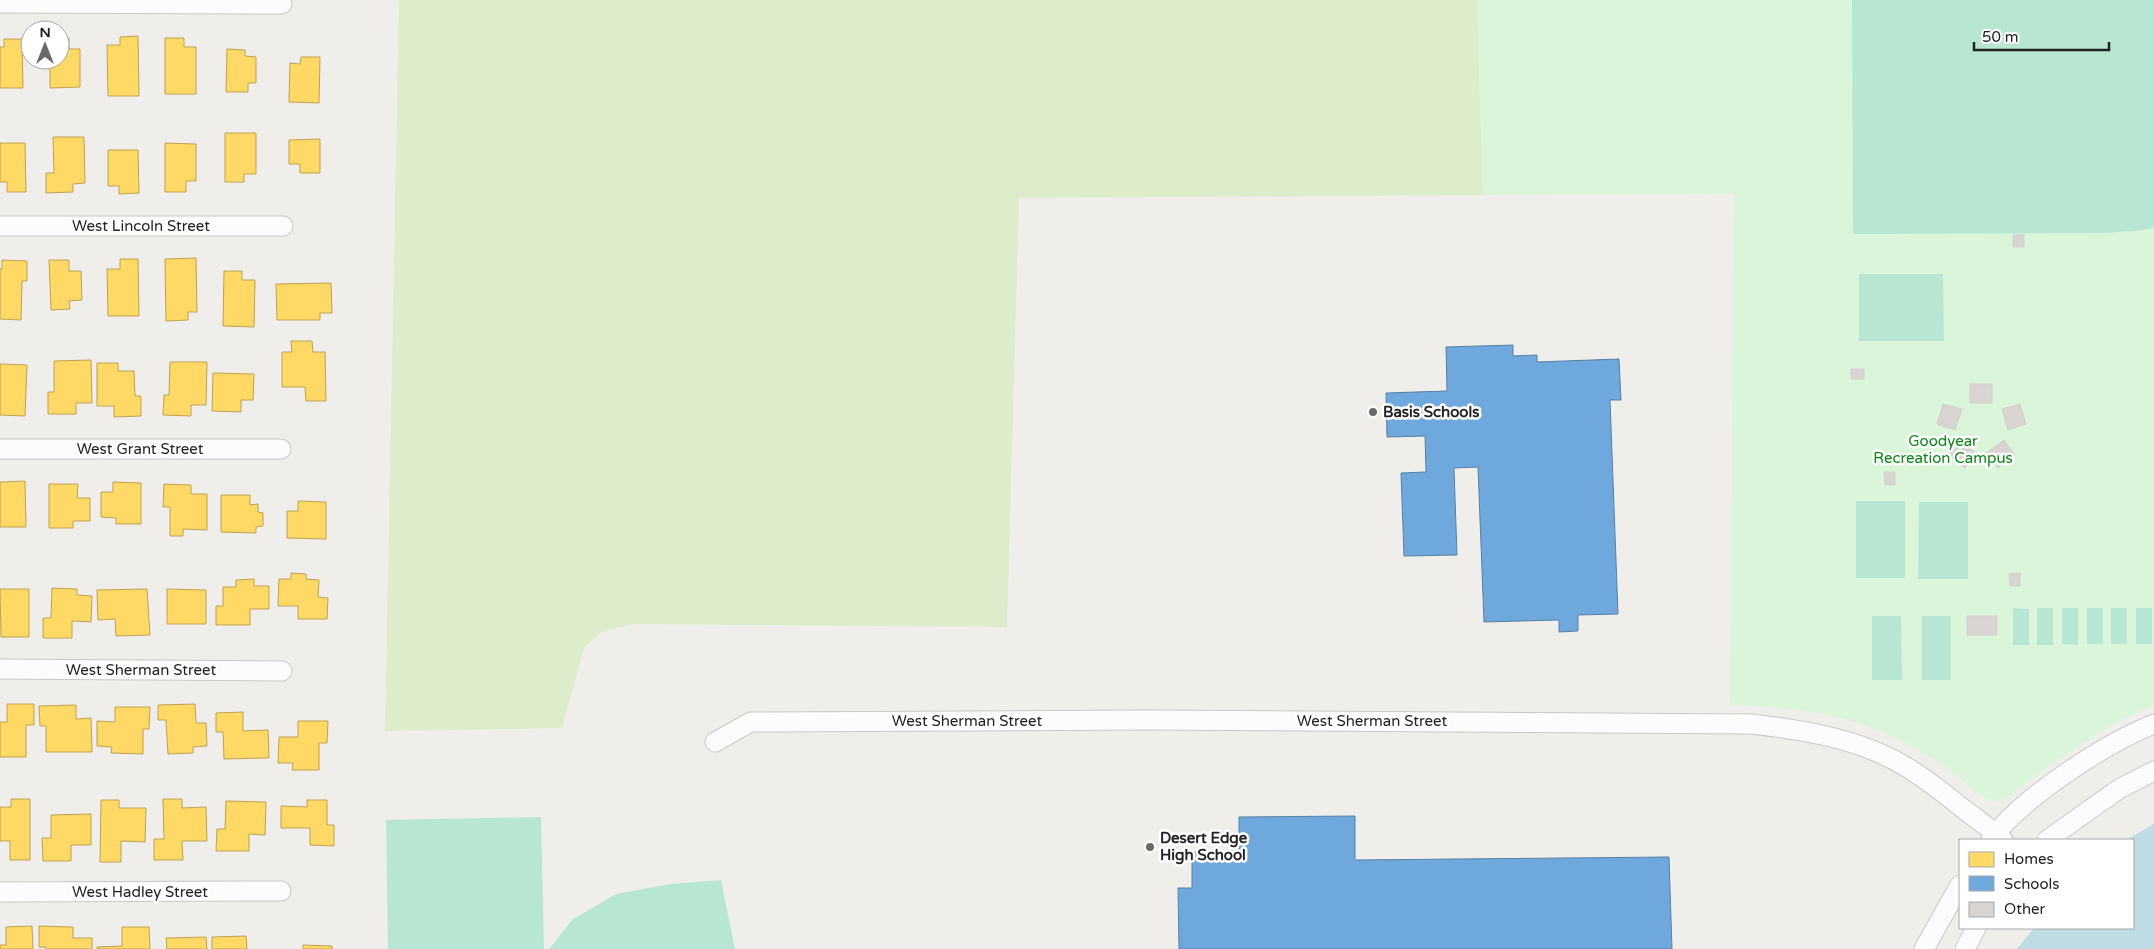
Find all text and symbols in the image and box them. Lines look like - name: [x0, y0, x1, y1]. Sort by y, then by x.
- north arrow: [20, 20, 70, 70]
- scale bar: [1974, 20, 2109, 52]
- text: N: [39, 24, 51, 41]
- text: 50 m: [1982, 28, 2019, 46]
- street label: West Lincoln Street: [72, 217, 210, 235]
- place label: Basis Schools: [1383, 403, 1479, 421]
- marker: Basis Schools: [1367, 406, 1379, 418]
- park label: Goodyear Recreation Campus: [1873, 432, 2013, 467]
- street label: West Grant Street: [77, 440, 204, 458]
- street label: West Sherman Street: [66, 661, 216, 679]
- street label: West Sherman Street: [892, 712, 1042, 730]
- street label: West Sherman Street: [1297, 712, 1447, 730]
- place label: Desert Edge High School: [1160, 829, 1248, 865]
- legend: [1959, 839, 2134, 929]
- marker: Desert Edge High School: [1144, 841, 1156, 853]
- text: Homes: [2004, 850, 2054, 868]
- text: Schools: [2004, 875, 2060, 893]
- street label: West Hadley Street: [72, 883, 208, 901]
- text: Other: [2004, 900, 2046, 918]

